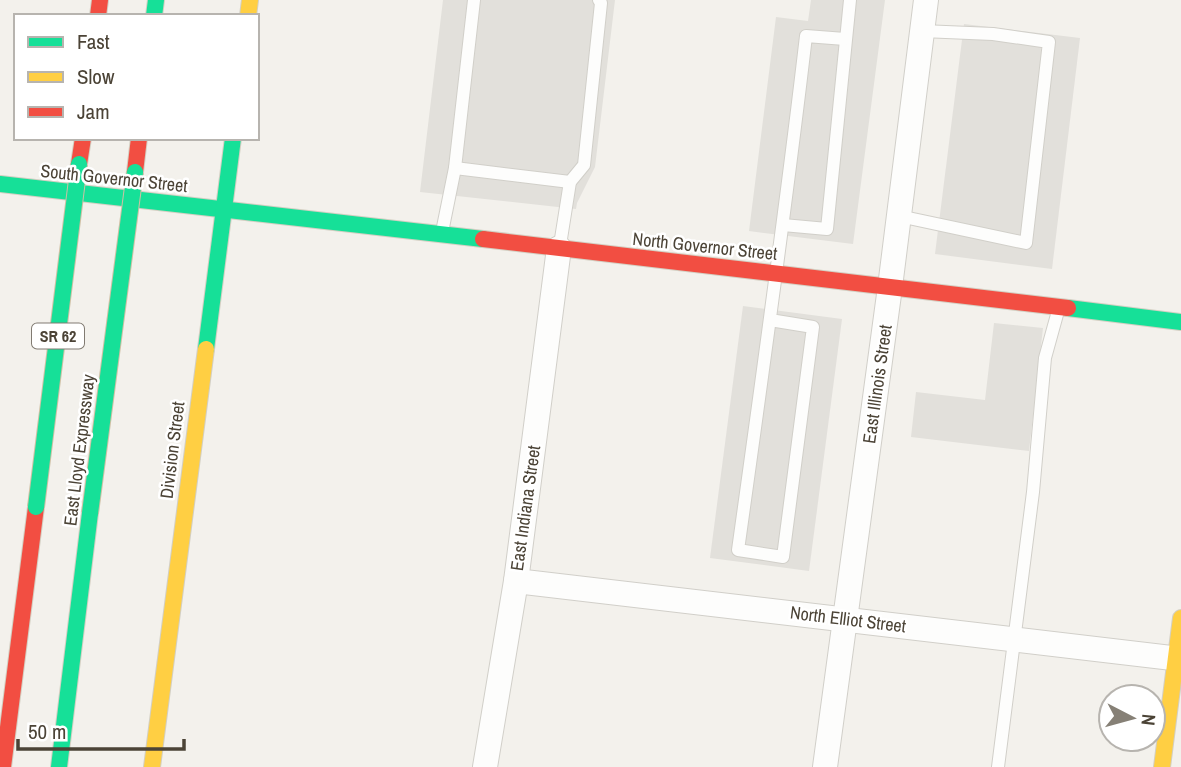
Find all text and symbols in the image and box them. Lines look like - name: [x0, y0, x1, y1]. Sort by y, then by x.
- legend: [14, 14, 259, 140]
- text: Fast: [77, 27, 110, 56]
- text: Slow: [77, 62, 115, 91]
- text: Jam: [77, 97, 110, 126]
- street label: South Governor Street: [39, 158, 189, 198]
- street label: North Governor Street: [631, 226, 779, 266]
- street label: East Illinois Street: [856, 323, 898, 445]
- road number: SR 62: [32, 324, 84, 348]
- street label: East Lloyd Expressway: [57, 372, 101, 527]
- street label: Division Street: [154, 400, 190, 500]
- street label: East Indiana Street: [504, 444, 546, 572]
- street label: North Elliot Street: [789, 599, 907, 639]
- north arrow: [1097, 683, 1167, 753]
- scale bar: [18, 708, 184, 752]
- text: N: [1135, 713, 1162, 727]
- text: 50 m: [28, 717, 66, 746]

